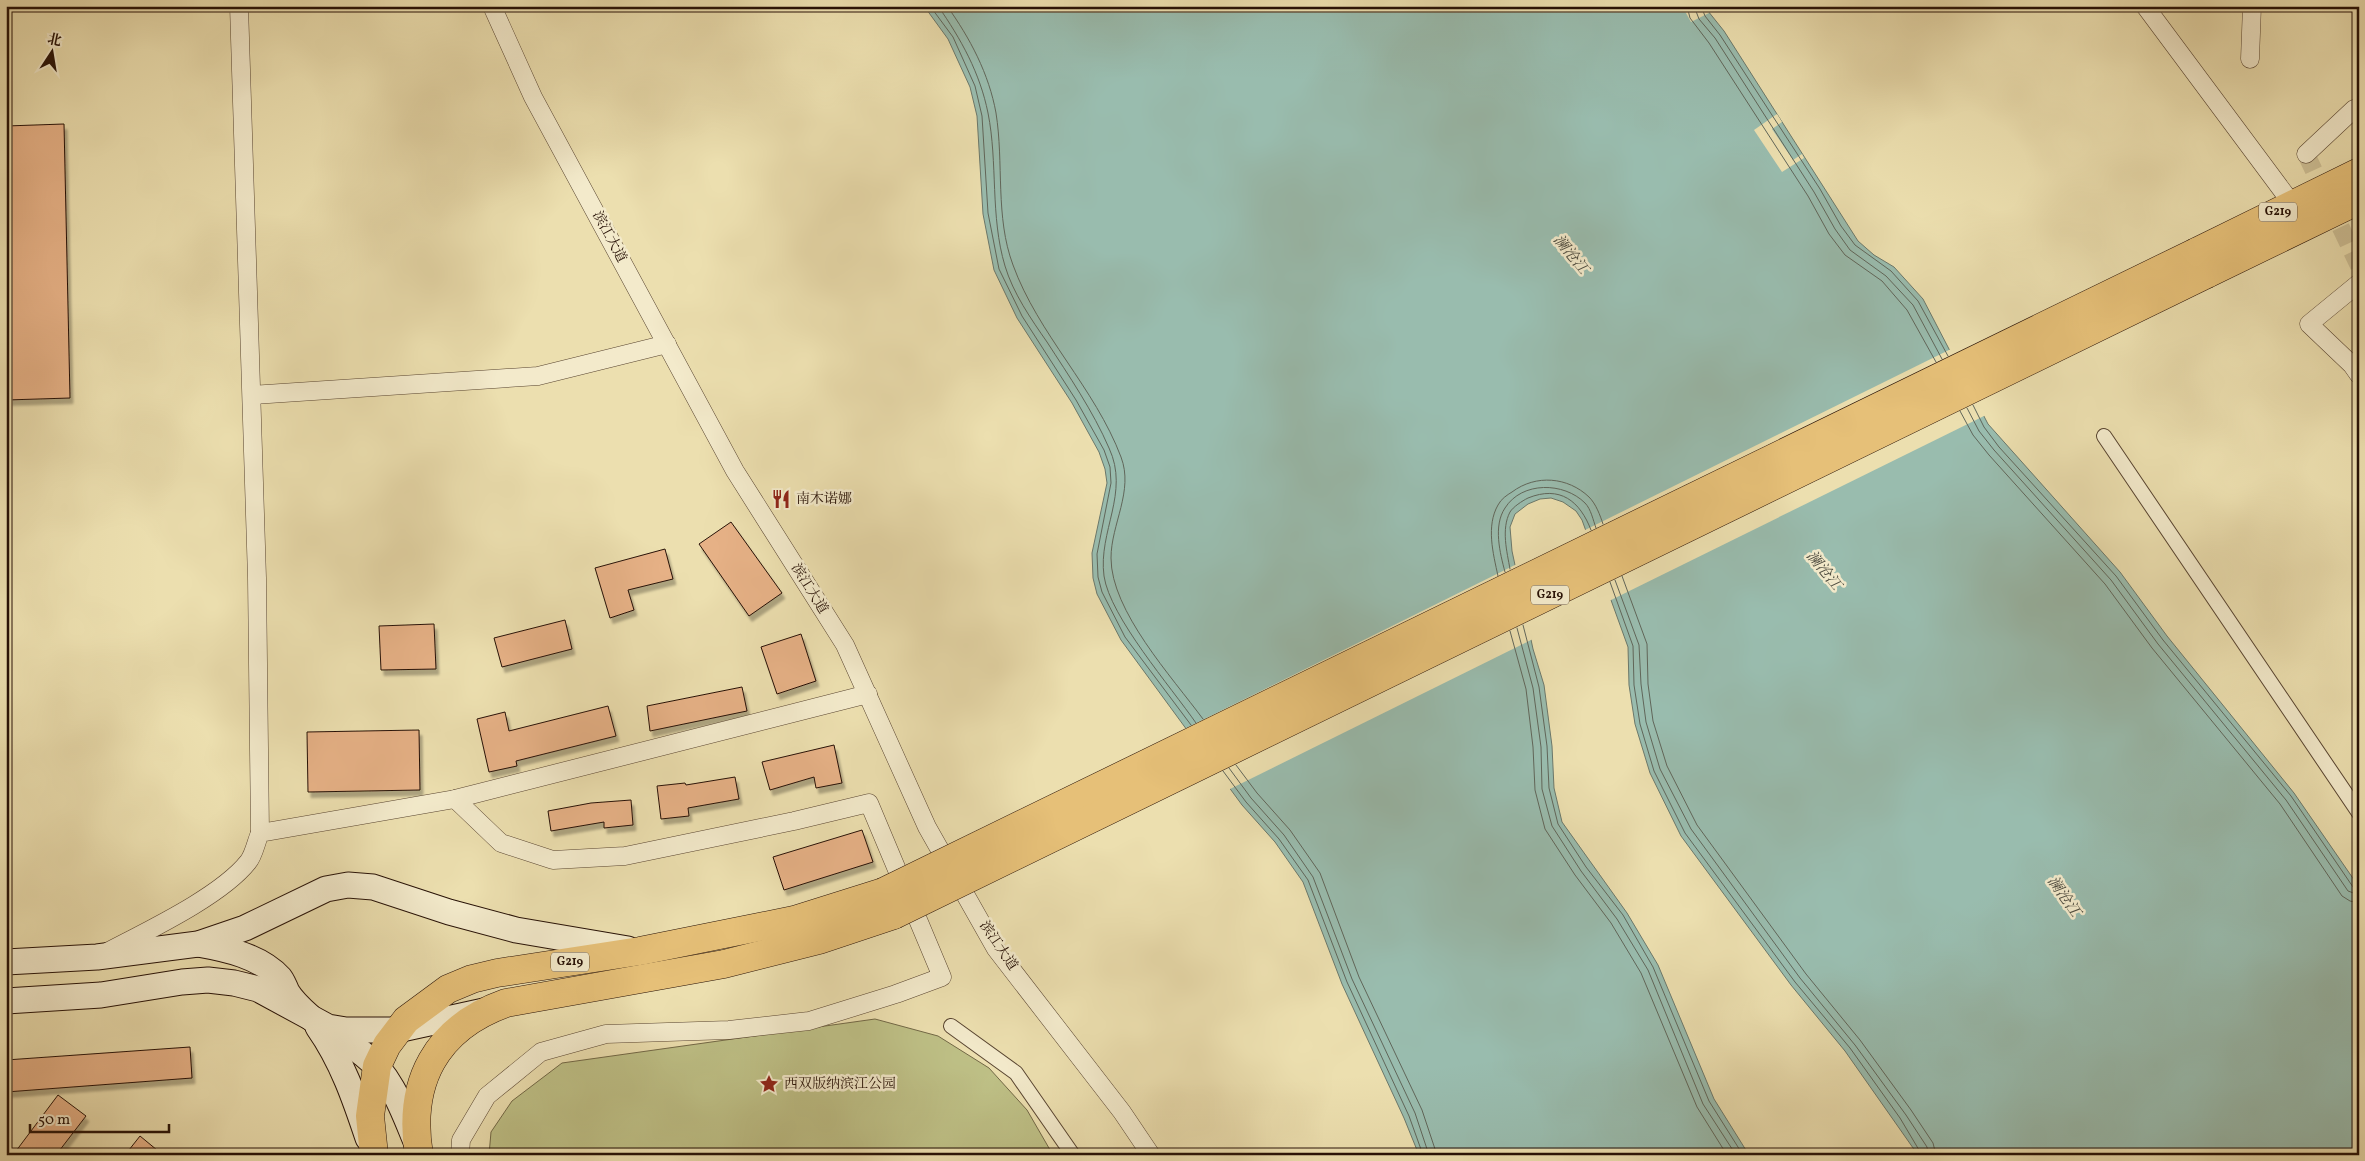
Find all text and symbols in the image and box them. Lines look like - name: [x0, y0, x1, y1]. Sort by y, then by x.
- north arrow: [28, 28, 78, 78]
- text: 北: [46, 30, 63, 51]
- road number: G219: [2259, 202, 2297, 222]
- street label: 滨江大道: [587, 208, 631, 266]
- water label: 澜沧江: [1548, 231, 1594, 281]
- restaurant icon: 南木诺娜: [770, 488, 792, 510]
- place label: 南木诺娜: [796, 490, 852, 509]
- water label: 澜沧江: [1801, 547, 1847, 597]
- street label: 滨江大道: [786, 560, 832, 618]
- road number: G219: [1531, 586, 1569, 604]
- water label: 澜沧江: [2041, 873, 2086, 923]
- street label: 滨江大道: [974, 917, 1022, 975]
- road number: G219: [551, 952, 589, 972]
- place icon: 西双版纳滨江公园: [758, 1073, 780, 1095]
- place label: 西双版纳滨江公园: [784, 1075, 896, 1094]
- scale bar: [30, 1101, 169, 1133]
- text: 50 m: [38, 1110, 70, 1131]

